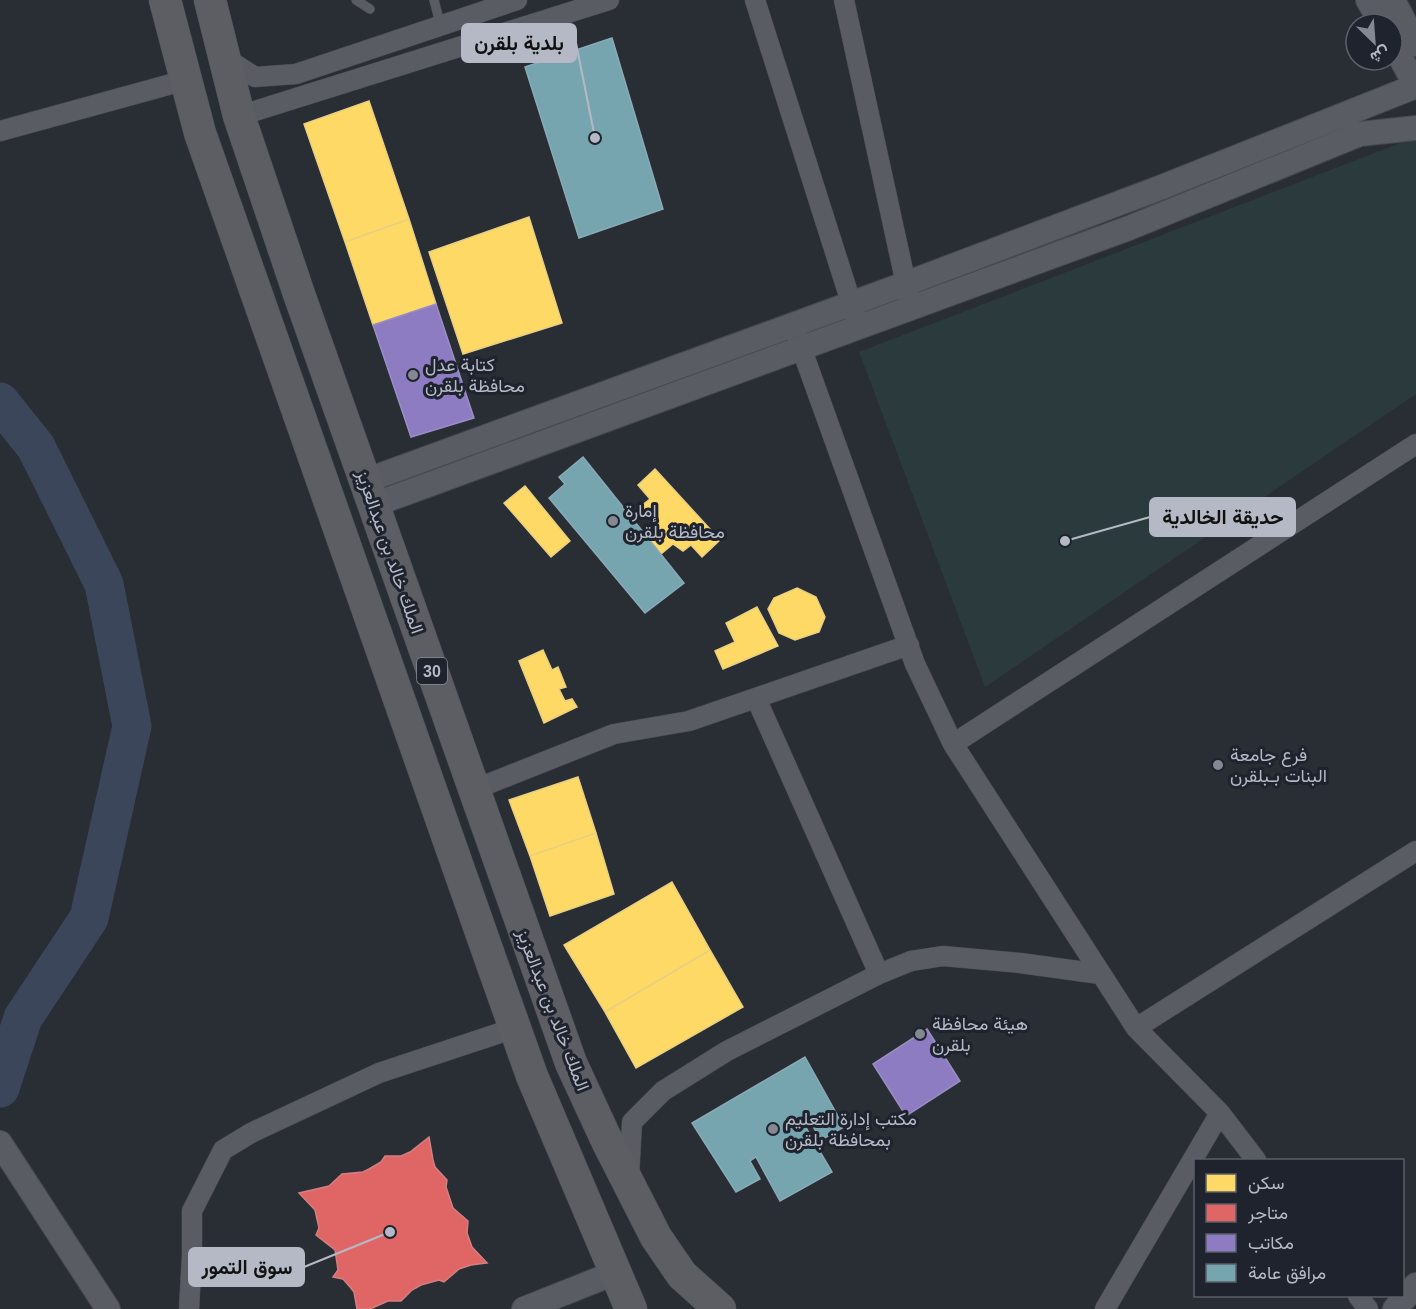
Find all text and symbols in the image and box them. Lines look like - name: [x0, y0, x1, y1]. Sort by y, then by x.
- north arrow: [1344, 12, 1404, 72]
- callout: بلدية بلقرن: [462, 24, 576, 62]
- text: بلدية بلقرن: [474, 32, 564, 56]
- text: ش: [1367, 42, 1392, 67]
- place label: كتابة عدل محافظة بلقرن: [425, 355, 525, 397]
- marker: كتابة عدل محافظة بلقرن: [406, 368, 420, 382]
- street label: الملك خالد بن عبدالعزيز: [351, 467, 427, 637]
- callout: حديقة الخالدية: [1150, 498, 1295, 536]
- place label: إمارة محافظة بلقرن: [625, 501, 725, 543]
- text: حديقة الخالدية: [1162, 506, 1284, 529]
- marker: إمارة محافظة بلقرن: [606, 514, 620, 528]
- road number: 30: [417, 658, 447, 684]
- place label: فرع جامعة البنات بـبلقرن: [1230, 745, 1327, 787]
- marker: فرع جامعة البنات بـبلقرن: [1211, 758, 1225, 772]
- street label: الملك خالد بن عبدالعزيز: [512, 925, 593, 1094]
- place label: هيئة محافظة بلقرن: [932, 1014, 1028, 1056]
- marker: هيئة محافظة بلقرن: [913, 1027, 927, 1041]
- place label: مكتب إدارة التعليم بمحافظة بلقرن: [785, 1109, 917, 1151]
- marker: مكتب إدارة التعليم بمحافظة بلقرن: [766, 1122, 780, 1136]
- legend: [1194, 1159, 1404, 1297]
- text: سكن: [1248, 1173, 1284, 1194]
- text: متاجر: [1247, 1203, 1288, 1224]
- text: مكاتب: [1248, 1233, 1294, 1253]
- callout: سوق التمور: [189, 1248, 304, 1286]
- text: سوق التمور: [201, 1256, 292, 1280]
- text: مرافق عامة: [1248, 1263, 1326, 1284]

